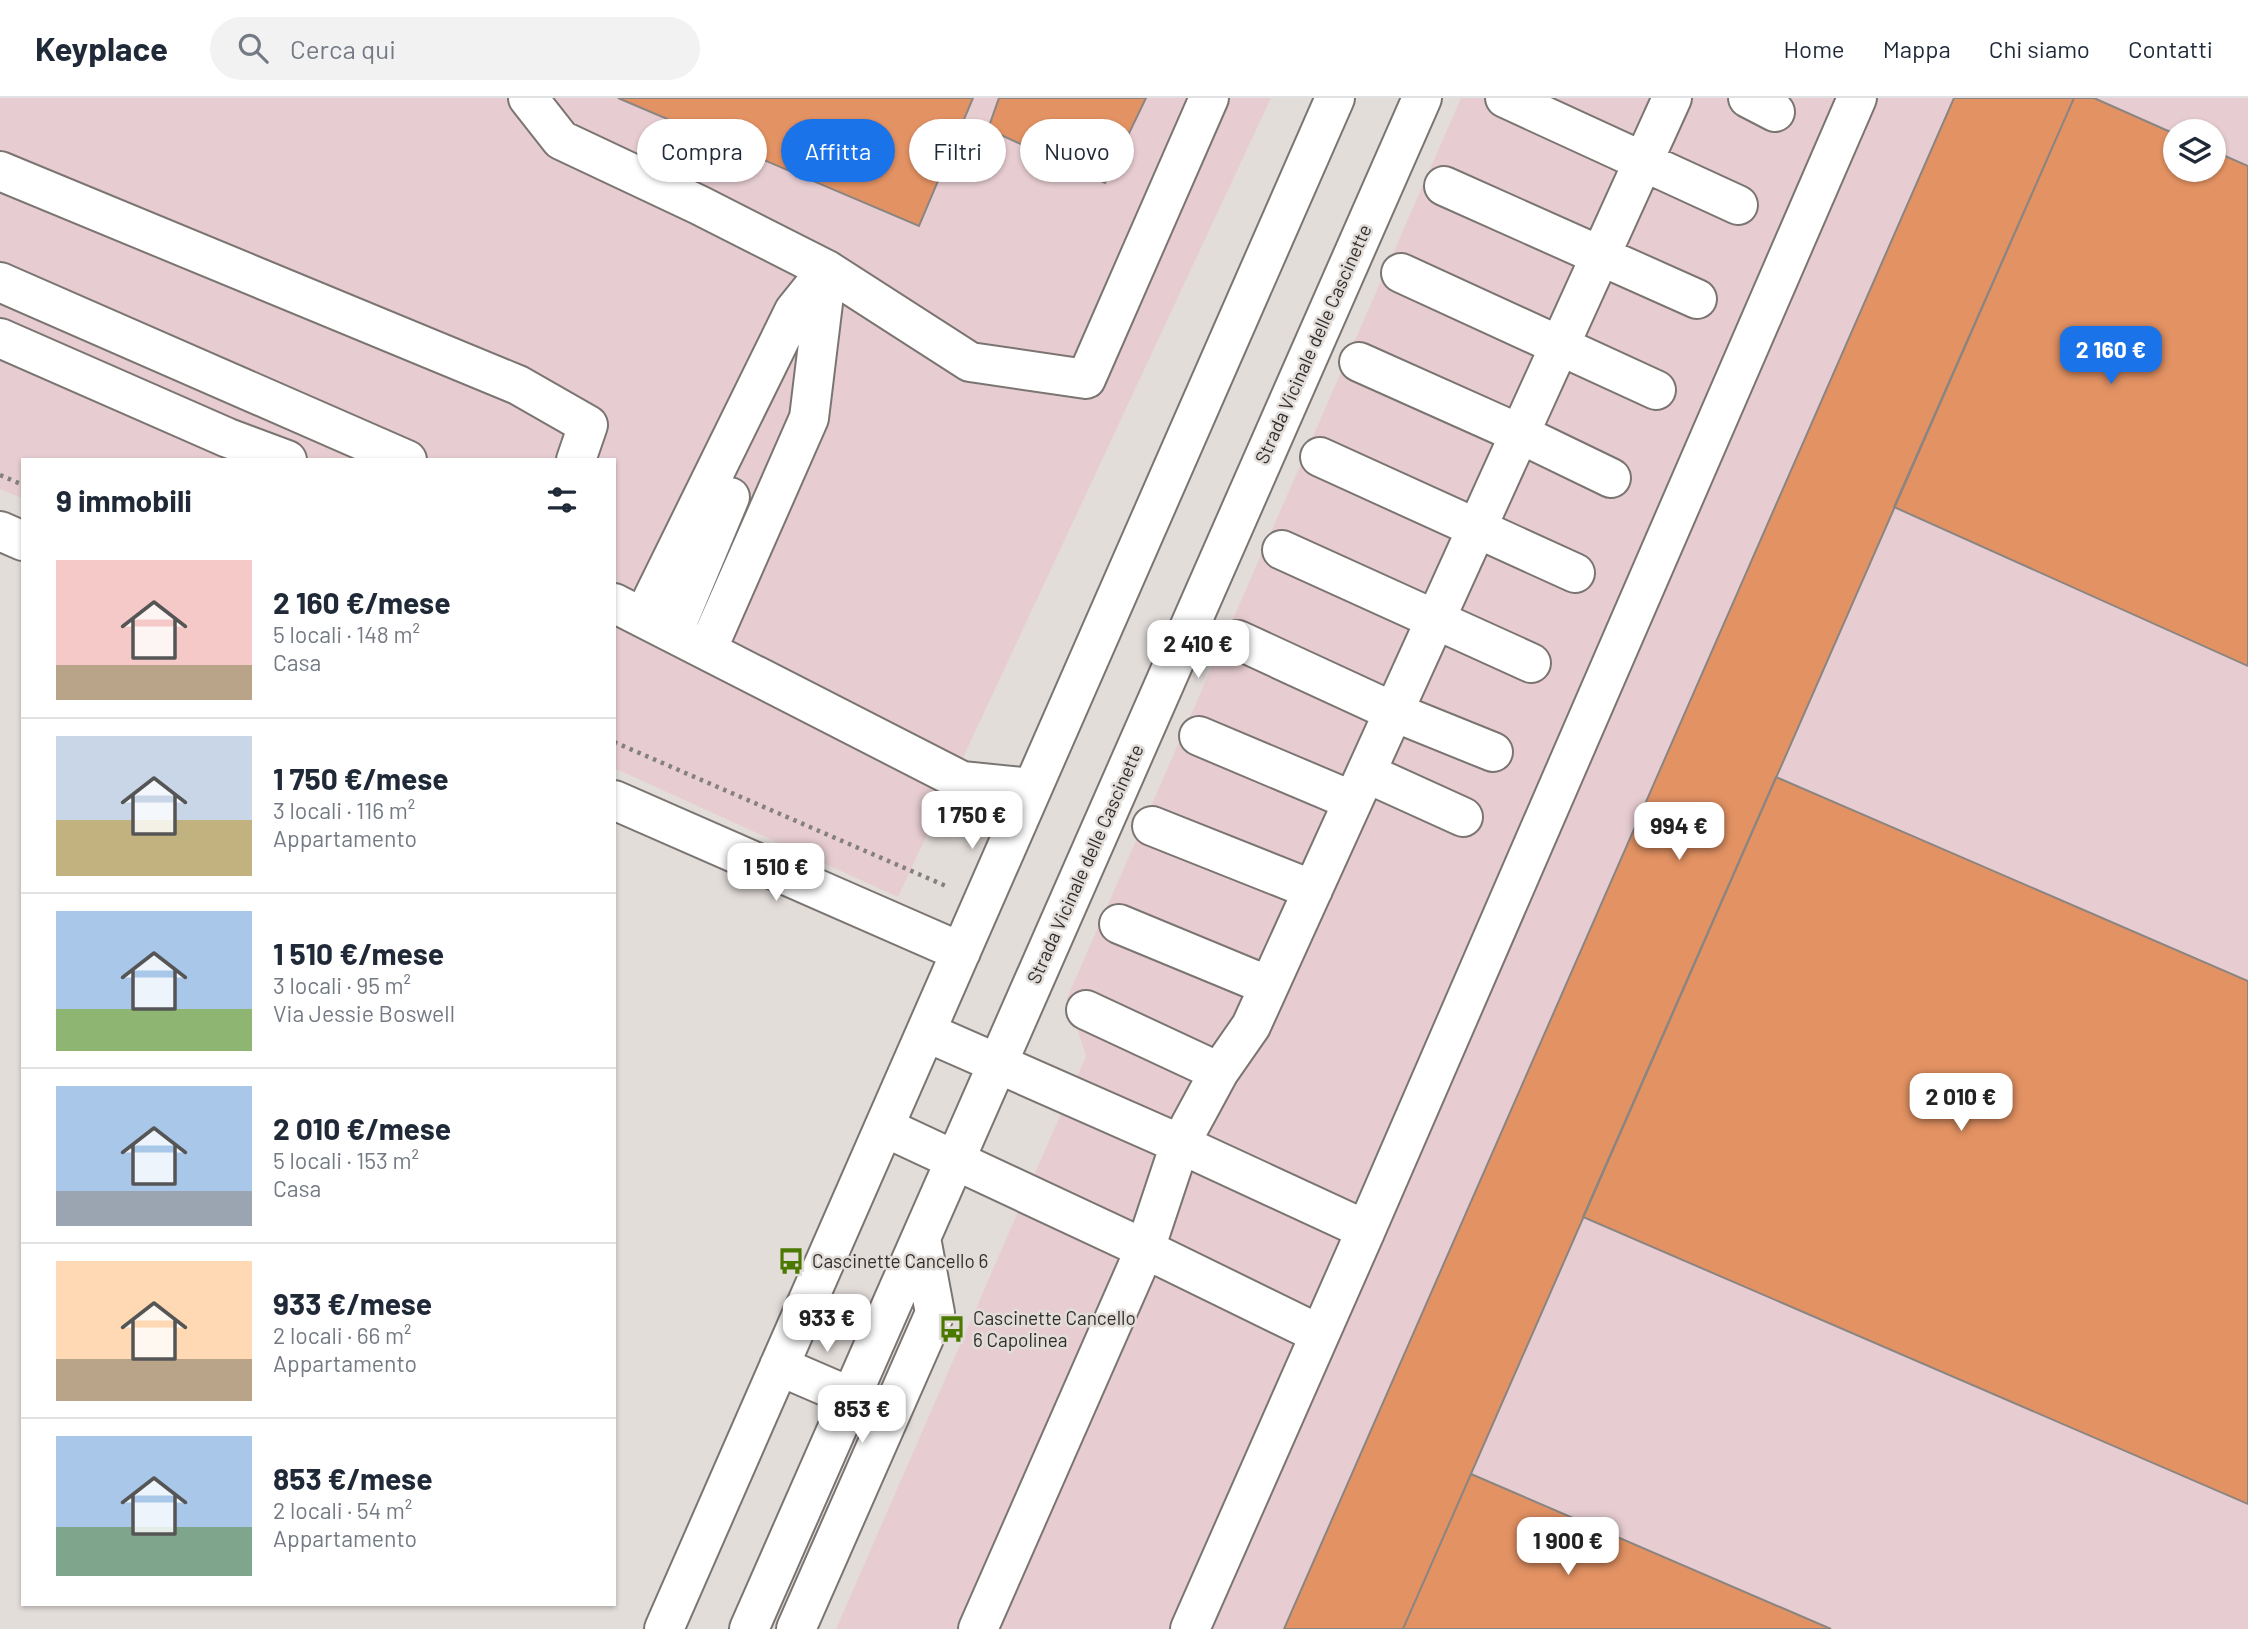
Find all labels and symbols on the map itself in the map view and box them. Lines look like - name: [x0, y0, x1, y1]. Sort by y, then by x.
- street label: Strada Vicinale delle Cascinette: [1249, 221, 1376, 467]
- pin: 2 160 €: [2046, 327, 2176, 386]
- pin: 2 410 €: [1133, 620, 1263, 680]
- street label: Strada Vicinale delle Cascinette: [1021, 741, 1148, 987]
- pin: 1 750 €: [907, 792, 1037, 851]
- pin: 994 €: [1630, 802, 1728, 862]
- pin: 1 510 €: [711, 844, 841, 903]
- pin: 2 010 €: [1896, 1074, 2026, 1133]
- bus stop icon: Cascinette Cancello 6: [776, 1246, 806, 1276]
- place label: Cascinette Cancello 6: [812, 1249, 988, 1272]
- pin: 933 €: [778, 1294, 876, 1354]
- place label: Cascinette Cancello 6 Capolinea: [973, 1306, 1136, 1351]
- bus stop icon: Cascinette Cancello 6 Capolinea: [937, 1314, 967, 1344]
- pin: 853 €: [813, 1386, 911, 1445]
- pin: 1 900 €: [1503, 1518, 1633, 1577]

